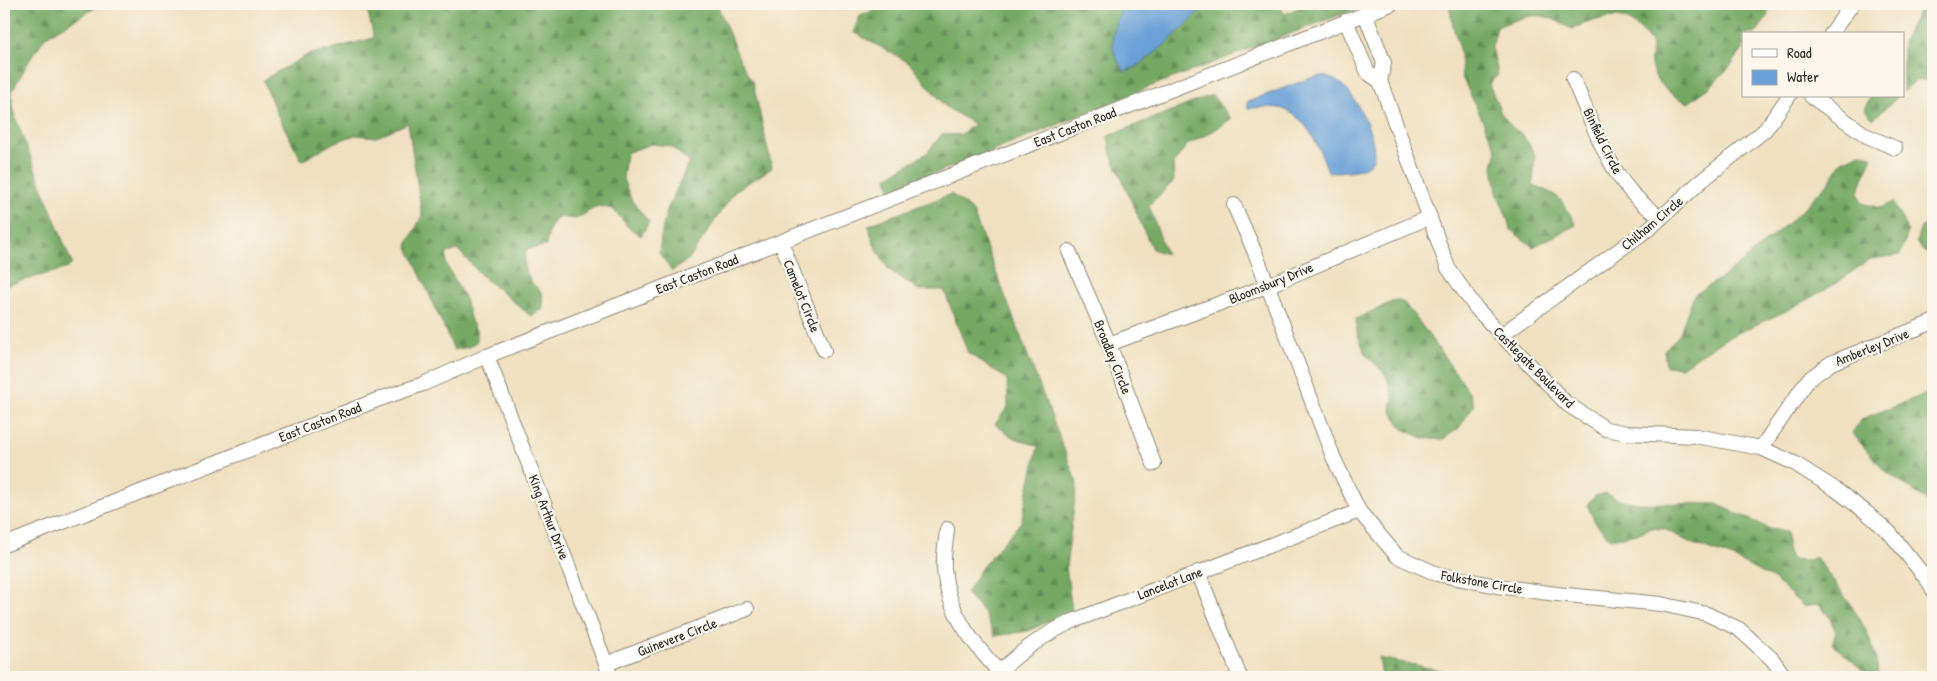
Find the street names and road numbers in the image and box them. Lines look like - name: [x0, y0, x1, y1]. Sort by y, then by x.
- street label: East Caston Road: [1031, 102, 1119, 151]
- street label: Binfield Circle: [1579, 105, 1628, 177]
- street label: Chilham Circle: [1617, 191, 1687, 254]
- street label: East Caston Road: [653, 249, 741, 298]
- street label: Camelot Circle: [779, 257, 826, 335]
- street label: Bloomsbury Drive: [1226, 257, 1317, 309]
- street label: Broadley Circle: [1089, 317, 1137, 398]
- street label: Castlegate Boulevard: [1489, 322, 1579, 412]
- street label: Amberley Drive: [1832, 323, 1912, 371]
- street label: East Caston Road: [276, 397, 364, 446]
- street label: King Arthur Drive: [524, 472, 575, 563]
- street label: Lancelot Lane: [1135, 561, 1205, 604]
- street label: Folkstone Circle: [1439, 565, 1525, 598]
- street label: Guinevere Circle: [634, 613, 720, 660]

